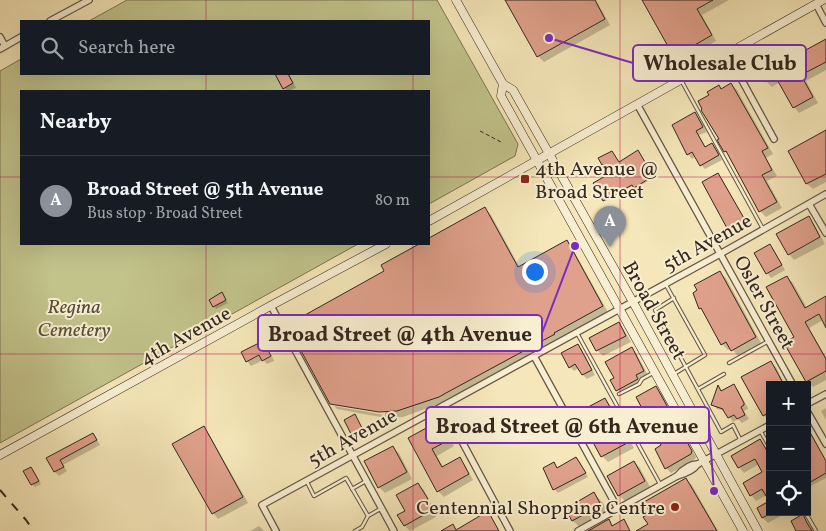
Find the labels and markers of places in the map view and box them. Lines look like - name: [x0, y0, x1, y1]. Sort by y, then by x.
- callout: Wholesale Club: [633, 45, 806, 81]
- place label: 4th Avenue @ Broad Street: [535, 156, 659, 207]
- marker: 4th Avenue @ Broad Street: [519, 173, 531, 185]
- pin: A: [594, 206, 626, 247]
- callout: Broad Street @ 4th Avenue: [258, 315, 542, 351]
- callout: Broad Street @ 6th Avenue: [426, 407, 709, 443]
- place label: Centennial Shopping Centre: [416, 495, 665, 523]
- marker: Centennial Shopping Centre: [669, 501, 681, 513]

